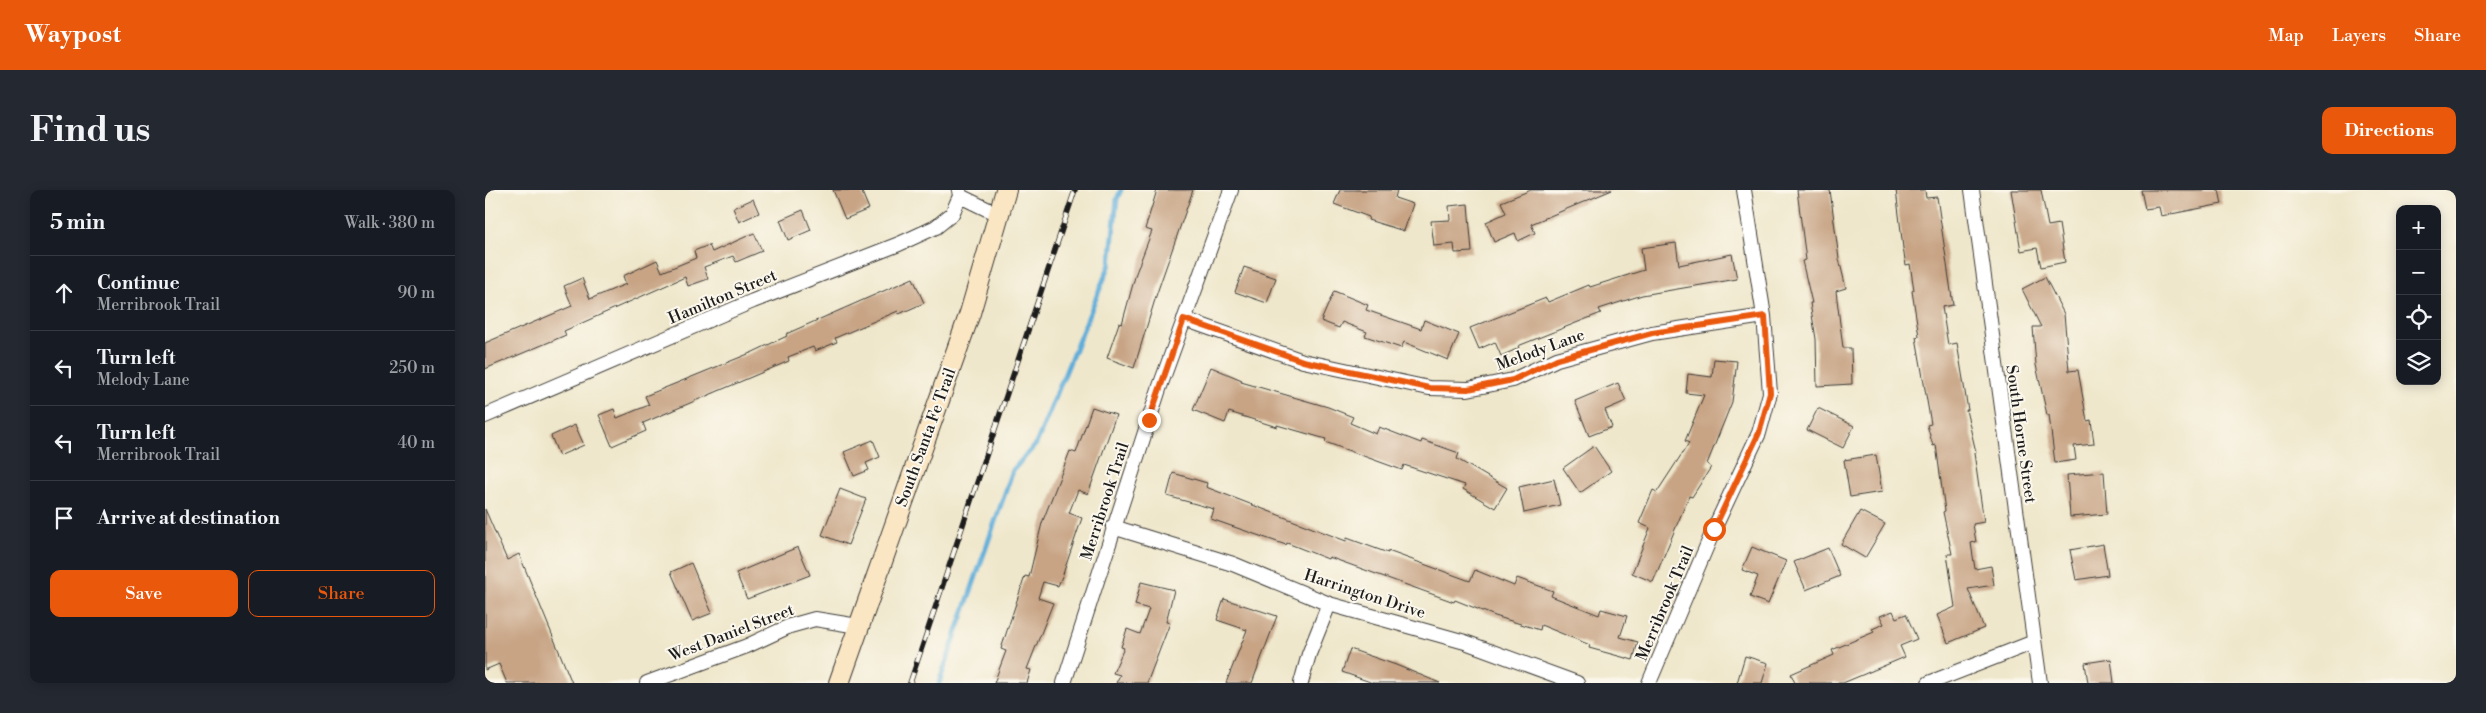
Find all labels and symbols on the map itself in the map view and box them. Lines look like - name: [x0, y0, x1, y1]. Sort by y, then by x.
- street label: Hamilton Street: [665, 265, 780, 329]
- street label: Melody Lane: [1493, 325, 1587, 375]
- street label: South Horne Street: [2001, 364, 2041, 505]
- street label: South Santa Fe Trail: [891, 365, 960, 510]
- route end: [1138, 409, 1161, 432]
- street label: Merribrook Trail: [1076, 439, 1134, 563]
- route start: [1703, 518, 1726, 541]
- street label: Merribrook Trail: [1632, 543, 1698, 664]
- street label: Harrington Drive: [1301, 565, 1428, 623]
- street label: West Daniel Street: [665, 600, 797, 666]

